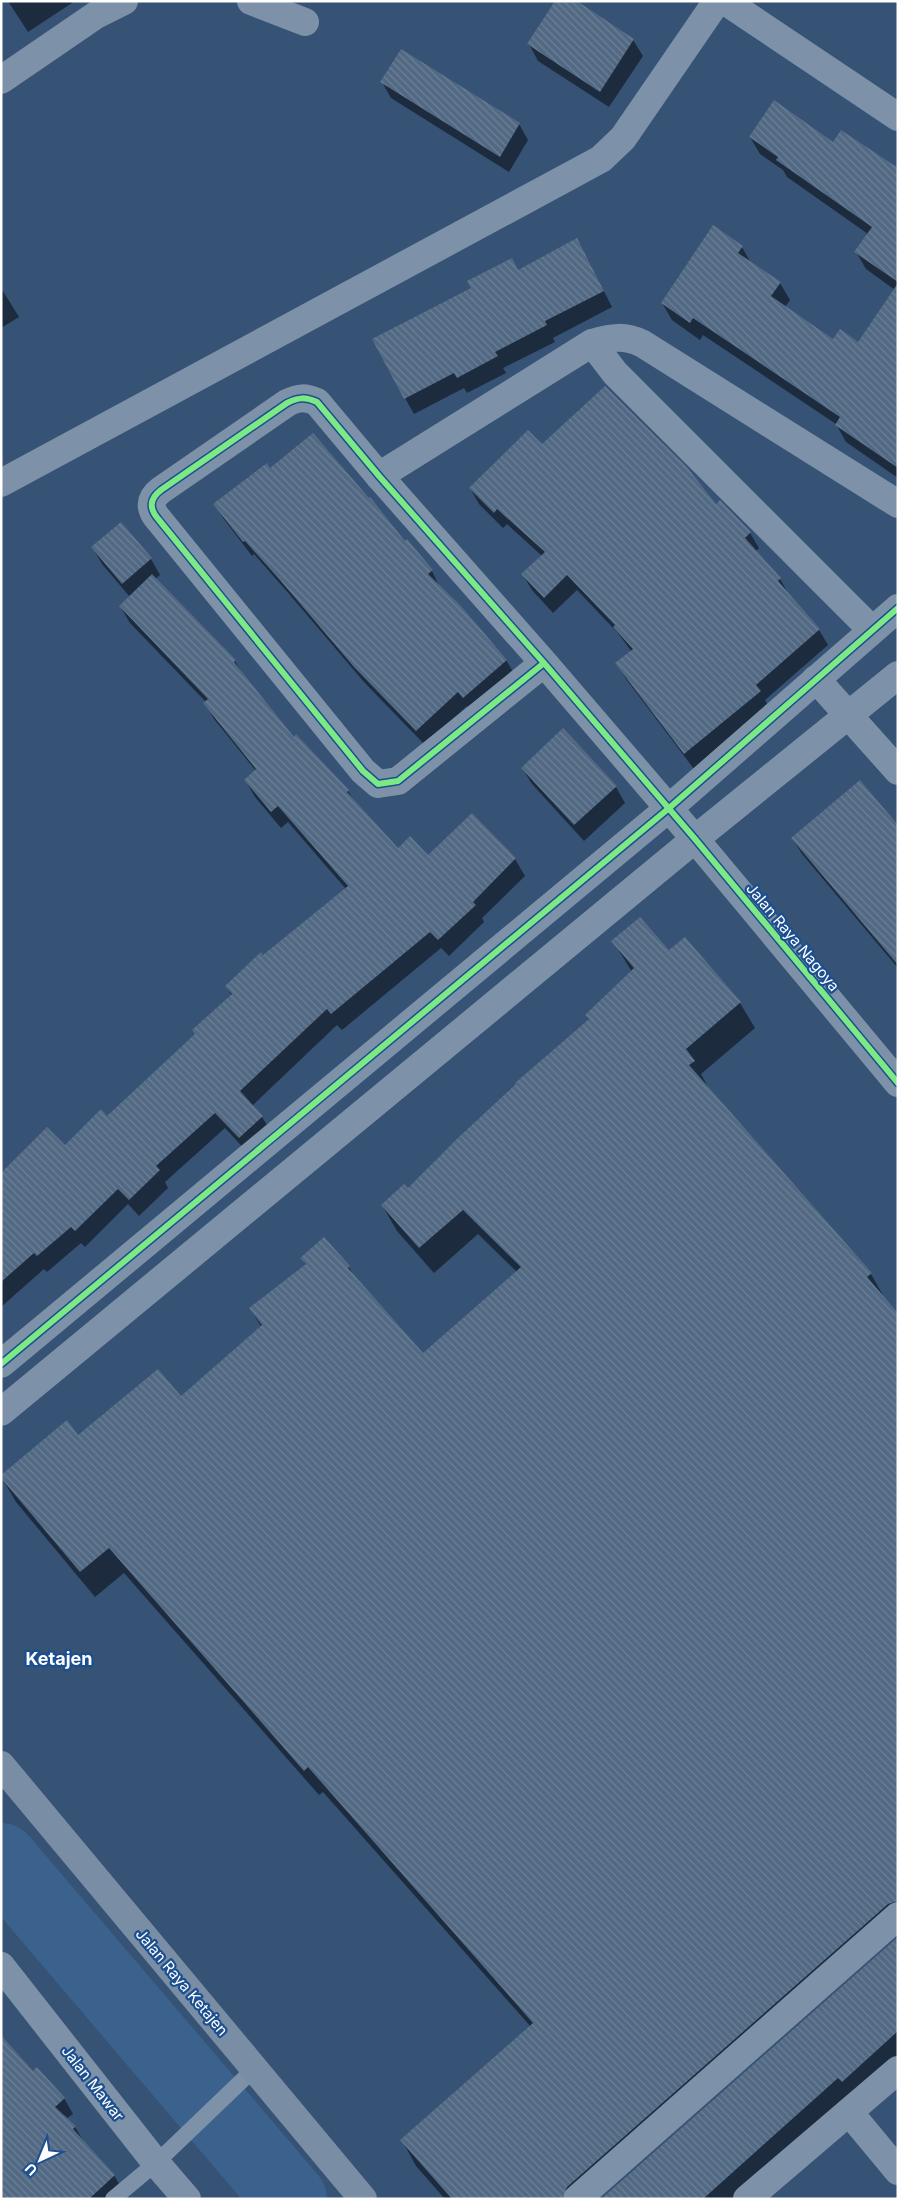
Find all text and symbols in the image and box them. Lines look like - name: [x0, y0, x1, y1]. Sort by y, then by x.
- street label: Jalan Raya Nagoya: [742, 879, 844, 995]
- district label: Ketajen: [26, 1648, 92, 1669]
- street label: Jalan Raya Ketajen: [132, 1925, 232, 2039]
- street label: Jalan Mawar: [58, 2042, 129, 2125]
- north arrow: [15, 2135, 65, 2185]
- text: U: [21, 2160, 40, 2179]

